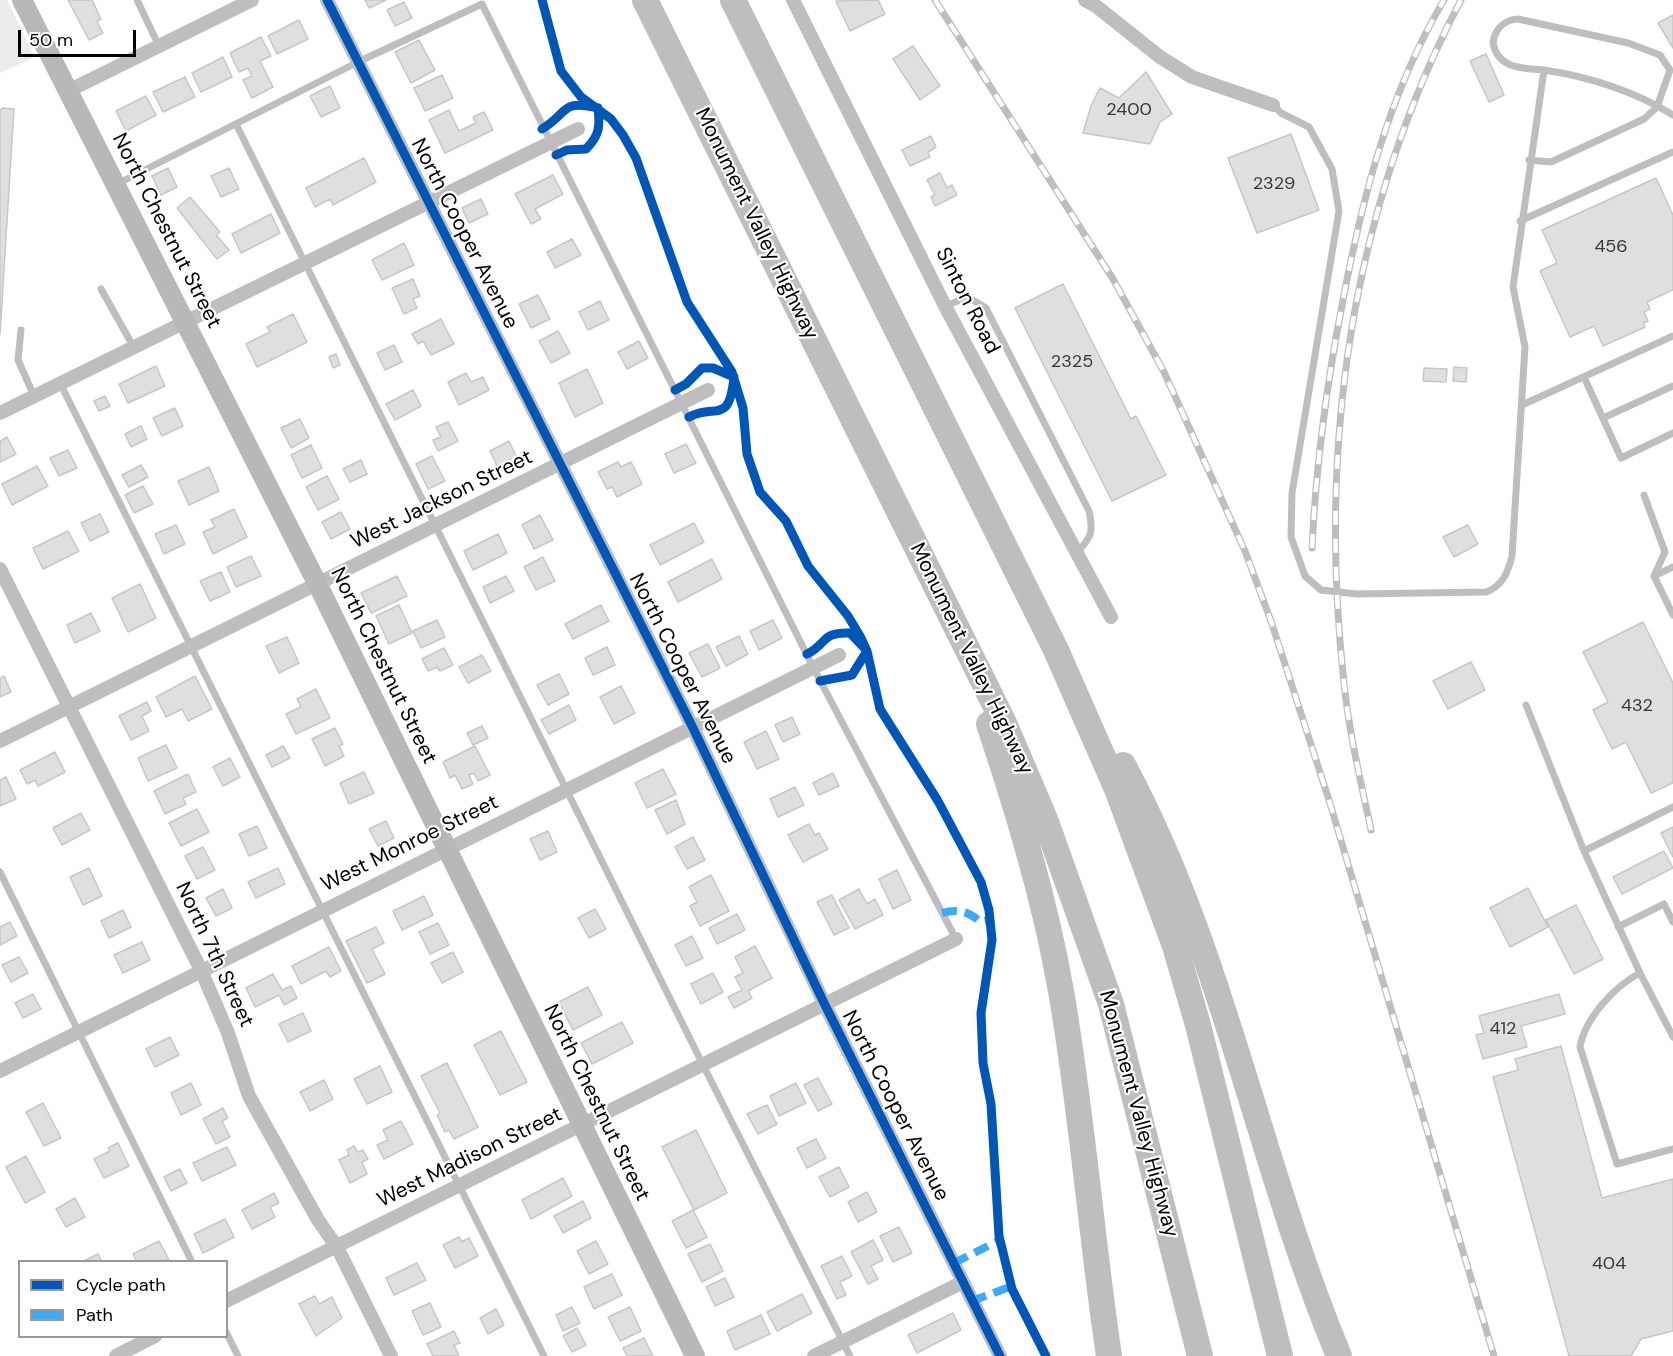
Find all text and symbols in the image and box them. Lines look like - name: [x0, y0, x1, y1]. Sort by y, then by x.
- scale bar: [21, 18, 140, 56]
- text: 50 m: [29, 28, 73, 52]
- house number: 2400: [1106, 99, 1152, 121]
- street label: Monument Valley Highway: [689, 104, 823, 344]
- street label: North Chestnut Street: [106, 129, 226, 333]
- street label: North Cooper Avenue: [405, 135, 523, 333]
- house number: 2329: [1253, 173, 1295, 195]
- house number: 456: [1594, 236, 1628, 258]
- street label: Sinton Road: [929, 244, 1005, 358]
- house number: 2325: [1051, 351, 1093, 373]
- street label: West Jackson Street: [347, 445, 537, 555]
- street label: Monument Valley Highway: [904, 539, 1038, 779]
- street label: North Chestnut Street: [324, 564, 442, 768]
- street label: North Cooper Avenue: [623, 570, 741, 768]
- house number: 432: [1621, 695, 1653, 717]
- street label: West Monroe Street: [317, 790, 503, 898]
- street label: North 7th Street: [169, 878, 259, 1032]
- street label: Monument Valley Highway: [1093, 988, 1183, 1240]
- street label: North Chestnut Street: [537, 1001, 655, 1205]
- street label: North Cooper Avenue: [836, 1007, 954, 1205]
- house number: 412: [1490, 1018, 1516, 1040]
- street label: West Madison Street: [373, 1102, 567, 1214]
- house number: 404: [1592, 1253, 1626, 1275]
- legend: [18, 1260, 228, 1338]
- text: Cycle path: [76, 1273, 166, 1297]
- text: Path: [76, 1303, 113, 1327]

